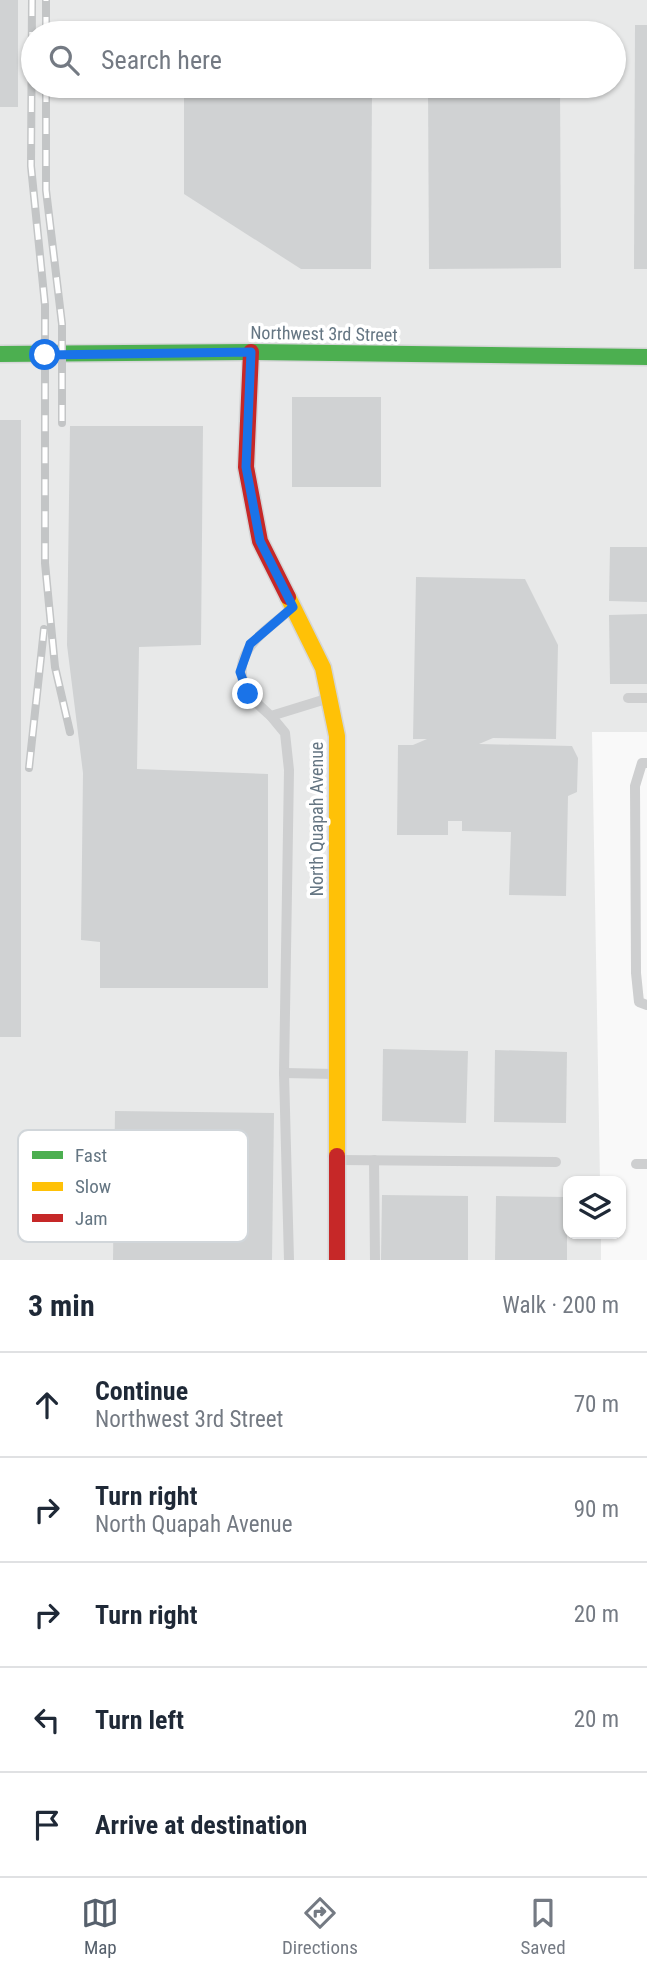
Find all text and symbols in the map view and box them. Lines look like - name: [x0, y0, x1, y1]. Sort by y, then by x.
- search box: [21, 21, 626, 98]
- icon: search: [45, 41, 83, 79]
- text: Search here: [101, 45, 222, 75]
- street label: Northwest 3rd Street: [250, 322, 398, 345]
- route start: [29, 339, 60, 370]
- route end: [232, 678, 263, 709]
- street label: North Quapah Avenue: [306, 742, 327, 896]
- legend: [18, 1130, 248, 1242]
- text: Fast: [75, 1144, 107, 1167]
- text: Slow: [75, 1175, 111, 1198]
- map controls: [563, 1176, 626, 1239]
- button: layers: [563, 1176, 626, 1239]
- text: Jam: [75, 1207, 108, 1230]
- text: 3 min: [28, 1288, 95, 1323]
- text: Walk · 200 m: [502, 1292, 619, 1319]
- text: Continue: [95, 1376, 188, 1406]
- icon: ahead: [28, 1386, 66, 1424]
- text: 70 m: [574, 1391, 619, 1418]
- text: Northwest 3rd Street: [95, 1406, 283, 1433]
- text: Turn right: [95, 1481, 197, 1511]
- icon: right: [28, 1491, 66, 1529]
- text: 90 m: [574, 1496, 619, 1523]
- text: North Quapah Avenue: [95, 1511, 292, 1538]
- icon: right: [28, 1596, 66, 1634]
- text: Turn right: [95, 1600, 197, 1630]
- text: 20 m: [574, 1601, 619, 1628]
- icon: left: [28, 1701, 66, 1739]
- text: Turn left: [95, 1705, 184, 1735]
- text: 20 m: [574, 1706, 619, 1733]
- icon: arrive: [28, 1806, 66, 1844]
- text: Arrive at destination: [95, 1810, 307, 1840]
- tab: Map: [81, 1894, 119, 1959]
- tab: Directions: [282, 1894, 358, 1959]
- tab: Saved: [520, 1894, 566, 1959]

